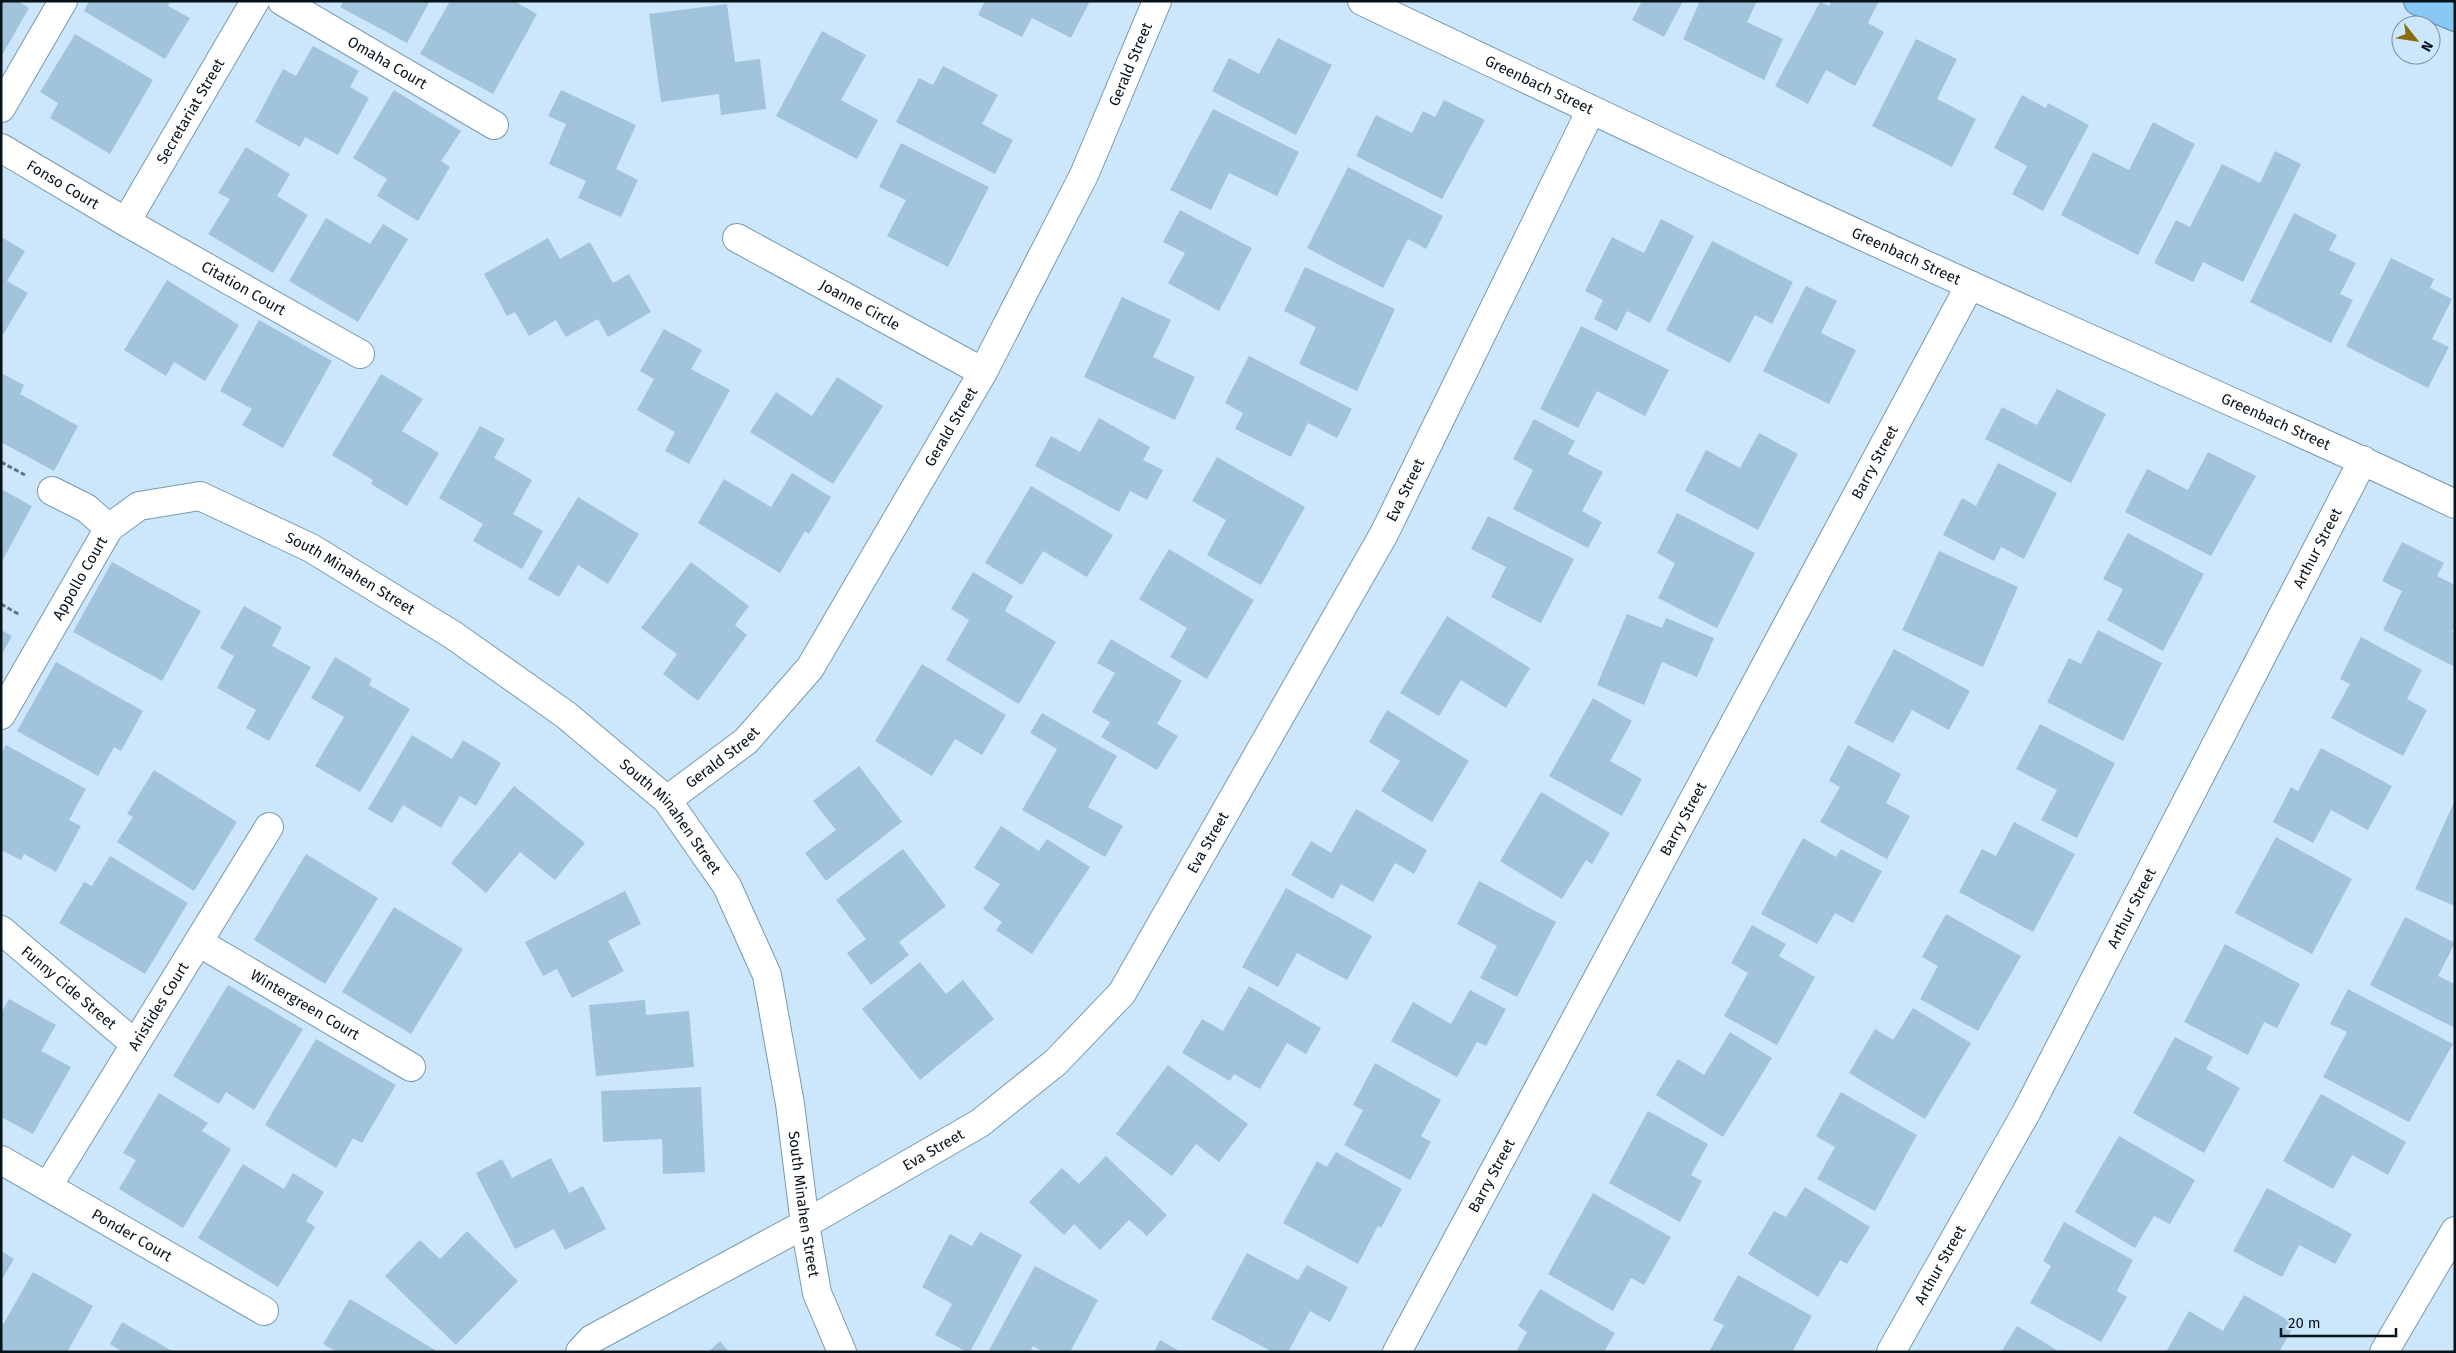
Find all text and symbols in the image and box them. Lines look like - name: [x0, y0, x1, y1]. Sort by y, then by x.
- north arrow: [2391, 15, 2441, 65]
- street label: Gerald Street: [1105, 19, 1156, 109]
- street label: Omaha Court: [344, 32, 431, 93]
- text: N: [2417, 38, 2437, 55]
- street label: Greenbach Street: [1482, 52, 1597, 119]
- street label: Secretariat Street: [153, 55, 229, 167]
- street label: Fonso Court: [24, 156, 103, 213]
- street label: Greenbach Street: [1849, 223, 1964, 289]
- street label: Citation Court: [198, 257, 289, 319]
- street label: Joanne Circle: [817, 276, 903, 334]
- street label: Gerald Street: [921, 383, 981, 470]
- street label: Greenbach Street: [2218, 389, 2334, 454]
- street label: Barry Street: [1848, 422, 1902, 502]
- street label: Eva Street: [1382, 455, 1429, 525]
- street label: Arthur Street: [2289, 505, 2346, 591]
- street label: South Minahen Street: [283, 528, 419, 619]
- street label: Appollo Court: [49, 533, 111, 623]
- street label: Gerald Street: [682, 723, 764, 792]
- street label: South Minahen Street: [616, 755, 725, 878]
- street label: Barry Street: [1656, 779, 1711, 859]
- street label: Eva Street: [1183, 808, 1233, 876]
- street label: Arthur Street: [2104, 864, 2160, 951]
- street label: Funny Cide Street: [18, 942, 120, 1033]
- street label: Aristides Court: [125, 958, 193, 1054]
- street label: Wintergreen Court: [247, 966, 363, 1044]
- street label: Eva Street: [900, 1125, 968, 1175]
- street label: South Minahen Street: [784, 1130, 823, 1279]
- street label: Barry Street: [1465, 1135, 1519, 1216]
- street label: Ponder Court: [89, 1205, 176, 1266]
- street label: Arthur Street: [1911, 1222, 1970, 1308]
- scale bar: [2281, 1306, 2396, 1338]
- text: 20 m: [2288, 1314, 2321, 1332]

